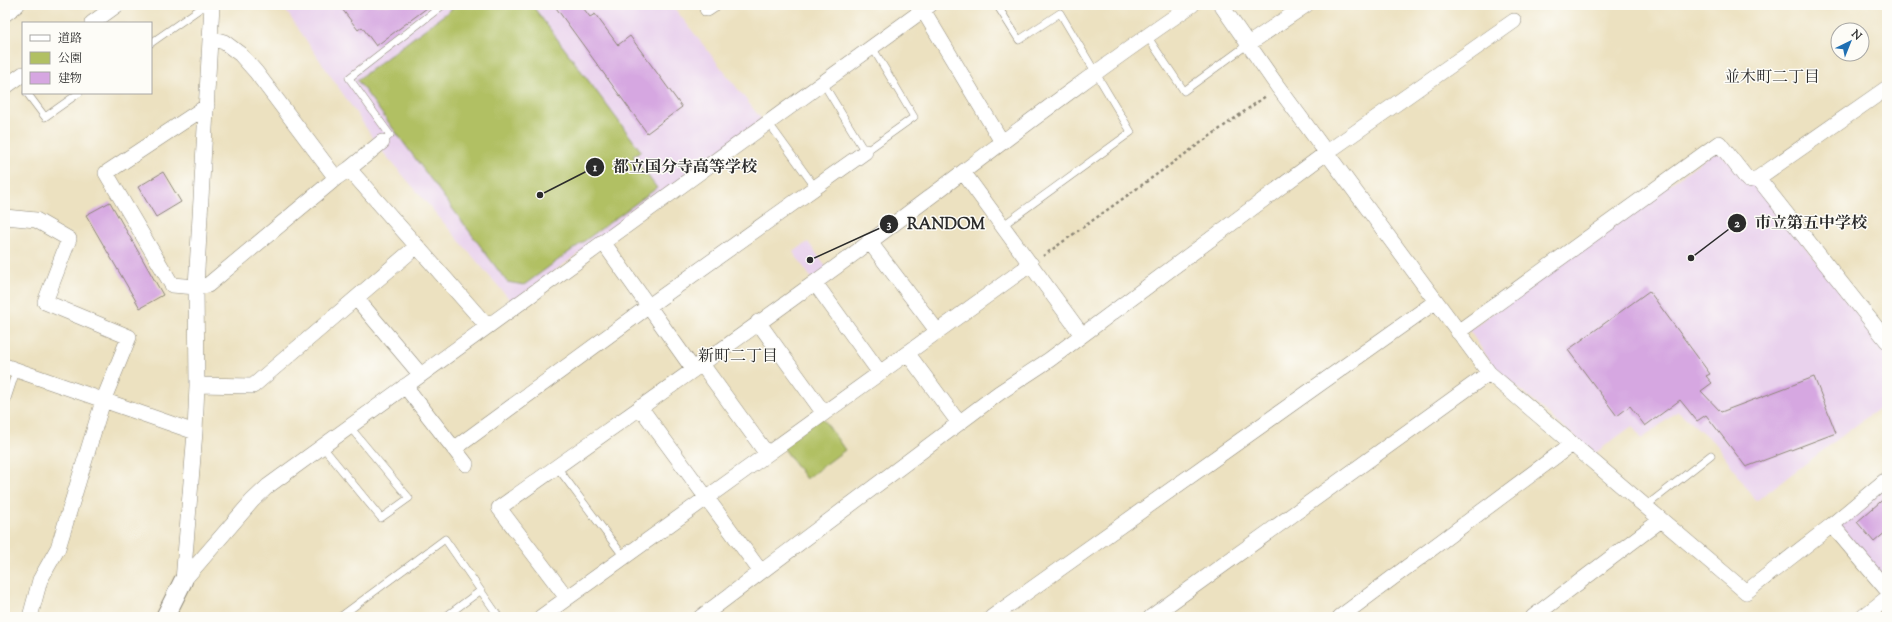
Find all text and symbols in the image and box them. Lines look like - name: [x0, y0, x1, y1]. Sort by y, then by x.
- legend: [22, 22, 152, 94]
- north arrow: [1830, 22, 1870, 62]
- text: N: [1847, 26, 1865, 44]
- text: 道路: [58, 30, 82, 48]
- text: 公園: [58, 50, 82, 68]
- district label: 並木町二丁目: [1724, 67, 1820, 90]
- text: 建物: [58, 70, 82, 88]
- callout: 都立国分寺高等学校: [585, 153, 765, 181]
- text: 都立国分寺高等学校: [613, 157, 758, 180]
- text: 1: [592, 159, 598, 177]
- callout: 市立第五中学校: [1727, 209, 1875, 237]
- callout: RANDOM: [879, 210, 993, 238]
- text: 市立第五中学校: [1755, 213, 1868, 236]
- text: RANDOM: [907, 214, 985, 237]
- text: 2: [1734, 215, 1740, 233]
- text: 3: [887, 216, 892, 234]
- district label: 新町二丁目: [698, 346, 778, 369]

